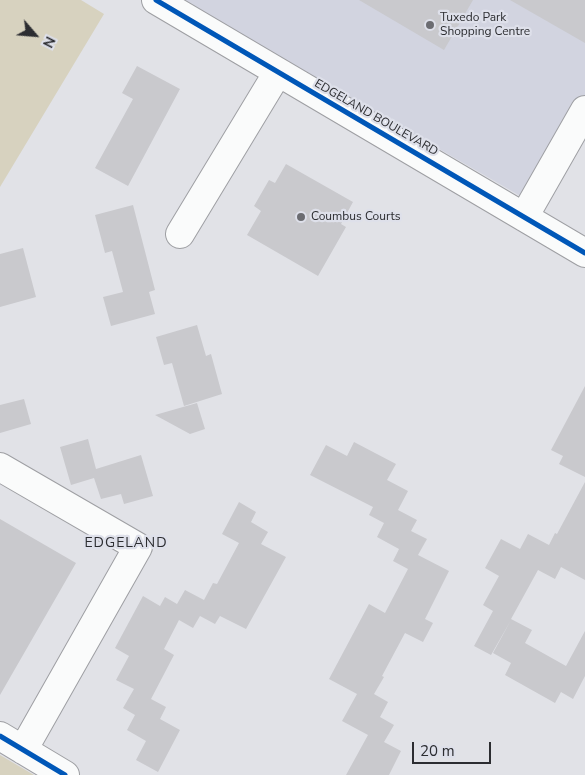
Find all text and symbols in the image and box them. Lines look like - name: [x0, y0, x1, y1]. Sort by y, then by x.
- north arrow: [10, 10, 60, 60]
- place label: Tuxedo Park Shopping Centre: [440, 11, 530, 39]
- marker: Tuxedo Park Shopping Centre: [424, 19, 436, 31]
- text: N: [38, 33, 60, 51]
- street label: EDGELAND BOULEVARD: [312, 77, 440, 159]
- place label: Coumbus Courts: [311, 210, 401, 224]
- marker: Coumbus Courts: [295, 211, 307, 223]
- district label: EDGELAND: [83, 536, 169, 552]
- scale bar: [415, 732, 494, 764]
- text: 20 m: [420, 741, 455, 761]

